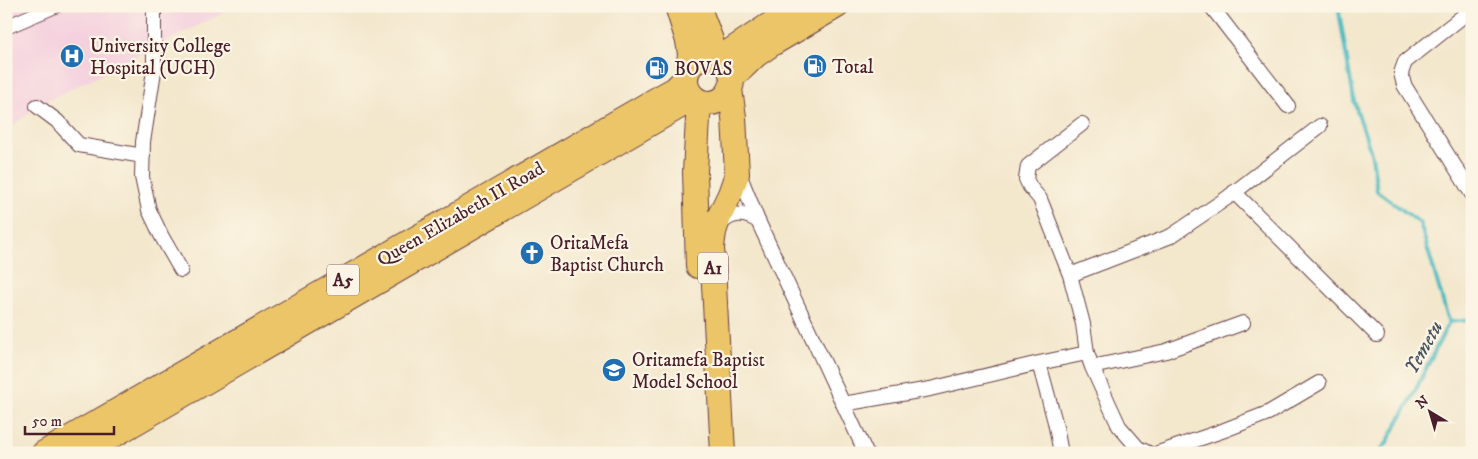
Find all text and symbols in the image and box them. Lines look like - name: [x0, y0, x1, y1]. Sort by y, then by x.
- place label: University College Hospital (UCH): [90, 35, 231, 80]
- hospital icon: University College Hospital (UCH): [59, 43, 85, 69]
- fuel station icon: Total: [802, 53, 828, 79]
- fuel station icon: BOVAS: [644, 55, 670, 81]
- place label: Total: [832, 56, 874, 79]
- place label: BOVAS: [674, 58, 733, 81]
- street label: Queen Elizabeth II Road: [373, 157, 549, 272]
- place label: OritaMefa Baptist Church: [550, 232, 664, 277]
- church icon: OritaMefa Baptist Church: [519, 240, 545, 266]
- road number: A1: [698, 252, 728, 284]
- road number: A5: [327, 264, 359, 296]
- water label: Yemetu: [1400, 317, 1449, 379]
- place label: Oritamefa Baptist Model School: [632, 349, 765, 394]
- school or university icon: Oritamefa Baptist Model School: [601, 357, 627, 383]
- north arrow: [1406, 386, 1456, 436]
- text: N: [1413, 392, 1433, 413]
- scale bar: [25, 404, 114, 436]
- text: 50 m: [32, 412, 62, 431]

